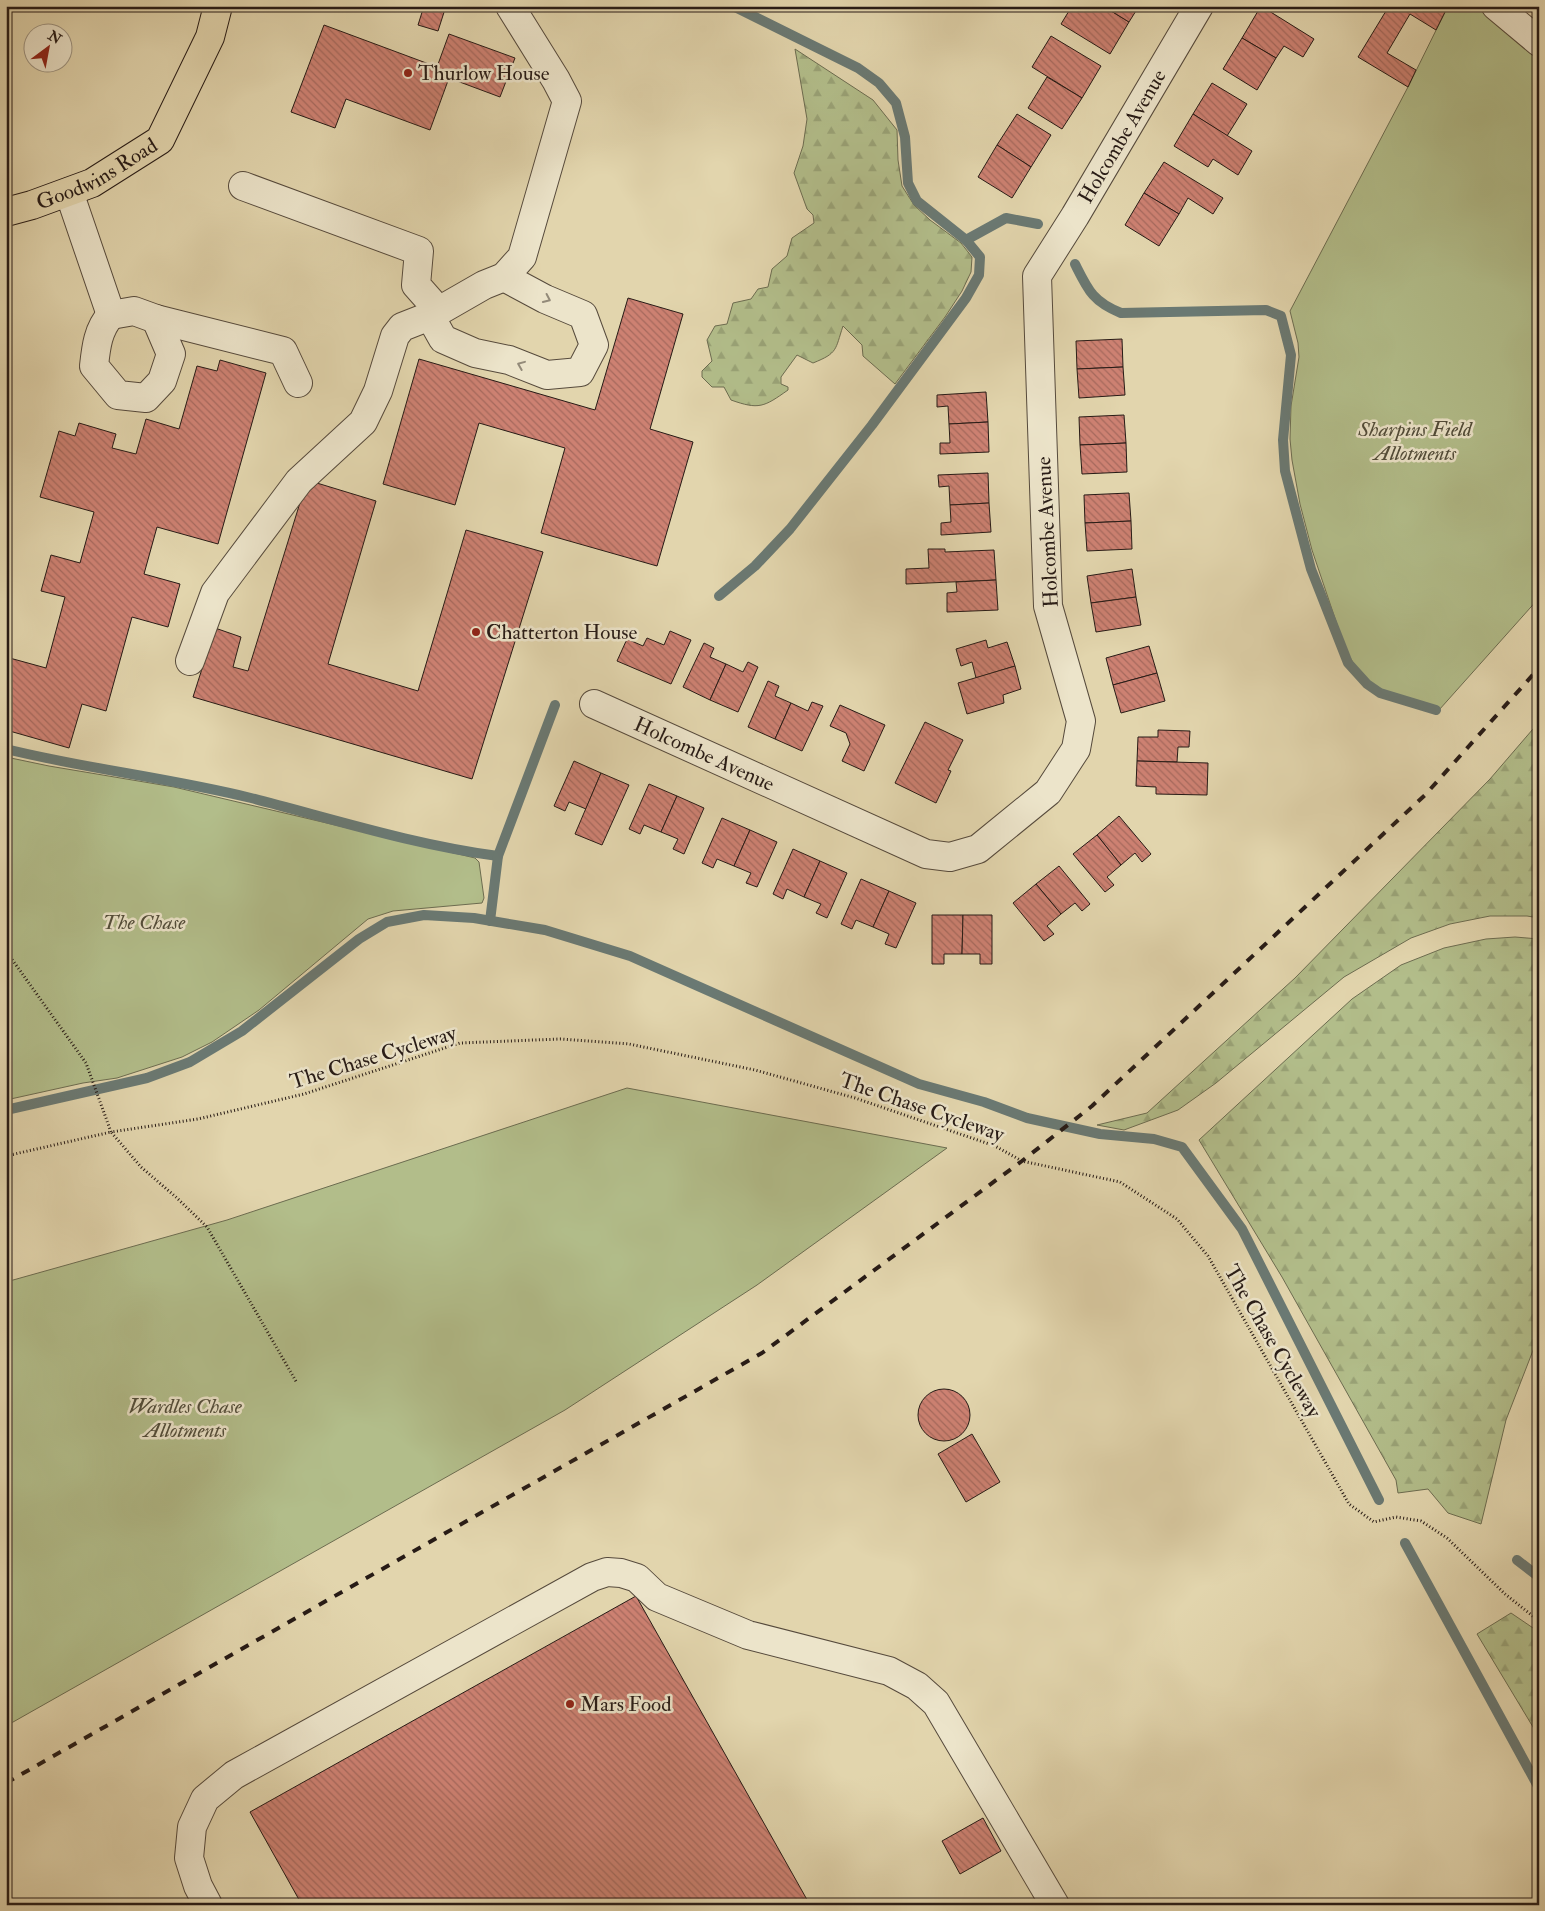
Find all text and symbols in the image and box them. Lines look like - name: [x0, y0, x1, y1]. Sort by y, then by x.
- north arrow: [22, 22, 72, 72]
- text: N: [44, 26, 65, 48]
- place label: Thurlow House: [418, 60, 550, 87]
- street label: Holcombe Avenue: [1072, 64, 1173, 209]
- marker: Thurlow House: [402, 67, 414, 79]
- street label: Goodwins Road: [33, 132, 163, 216]
- one-way arrow: [542, 293, 551, 304]
- one-way arrow: [518, 361, 526, 371]
- park label: Sharpins Field Allotments: [1357, 416, 1473, 467]
- street label: Holcombe Avenue: [1030, 456, 1065, 608]
- place label: Chatterton House: [486, 619, 637, 646]
- marker: Chatterton House: [470, 626, 482, 638]
- street label: Holcombe Avenue: [630, 711, 779, 798]
- park label: The Chase: [103, 909, 186, 936]
- street label: The Chase Cycleway: [287, 1019, 460, 1096]
- street label: The Chase Cycleway: [836, 1067, 1009, 1149]
- street label: The Chase Cycleway: [1218, 1260, 1328, 1423]
- park label: Wardles Chase Allotments: [128, 1393, 243, 1444]
- place label: Mars Food: [580, 1691, 672, 1718]
- marker: Mars Food: [564, 1698, 576, 1710]

